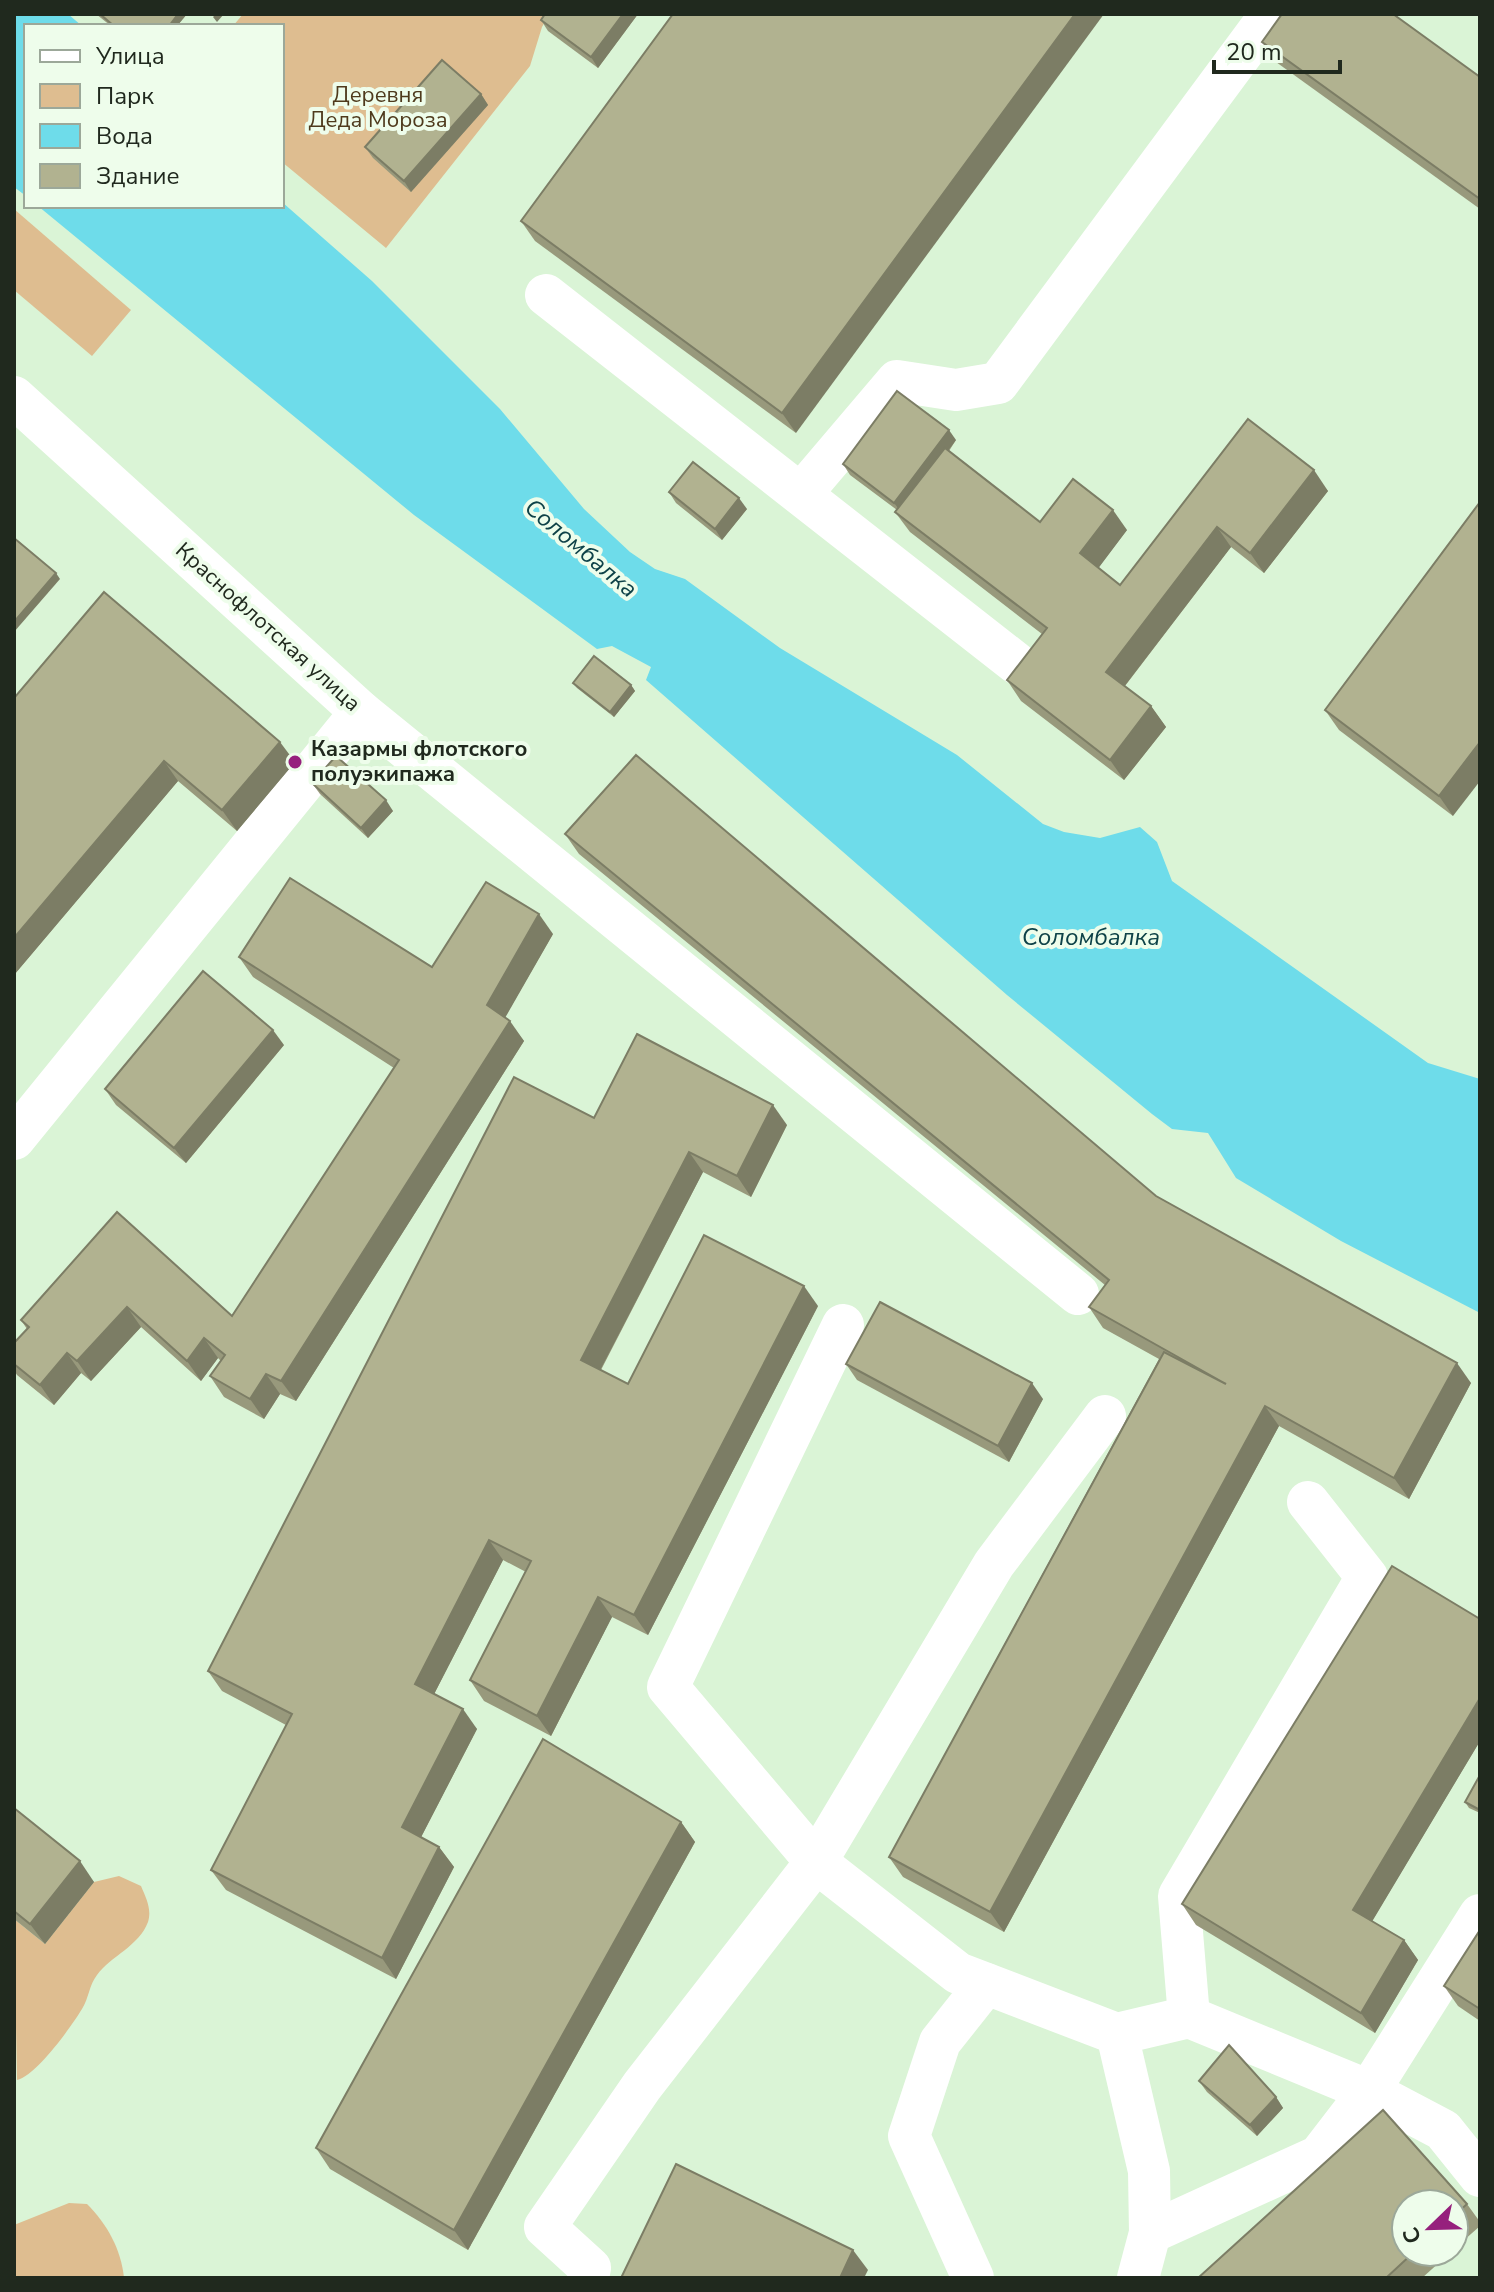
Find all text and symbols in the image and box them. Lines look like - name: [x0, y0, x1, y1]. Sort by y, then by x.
- legend: [24, 24, 284, 208]
- scale bar: [1214, 24, 1340, 74]
- text: 20 m: [1226, 36, 1282, 68]
- text: Улица: [95, 40, 165, 72]
- text: Парк: [96, 80, 154, 112]
- park label: Деревня Деда Мороза: [308, 80, 448, 135]
- text: Вода: [96, 120, 153, 152]
- text: Здание: [96, 160, 180, 192]
- water label: Соломбалка: [518, 491, 644, 605]
- street label: Краснофлотская улица: [169, 536, 367, 718]
- place label: Казармы флотского полуэкипажа: [311, 734, 527, 789]
- marker: Казармы флотского полуэкипажа: [286, 753, 304, 771]
- water label: Соломбалка: [1022, 921, 1160, 953]
- north arrow: [1390, 2188, 1470, 2268]
- text: С: [1396, 2223, 1429, 2248]

